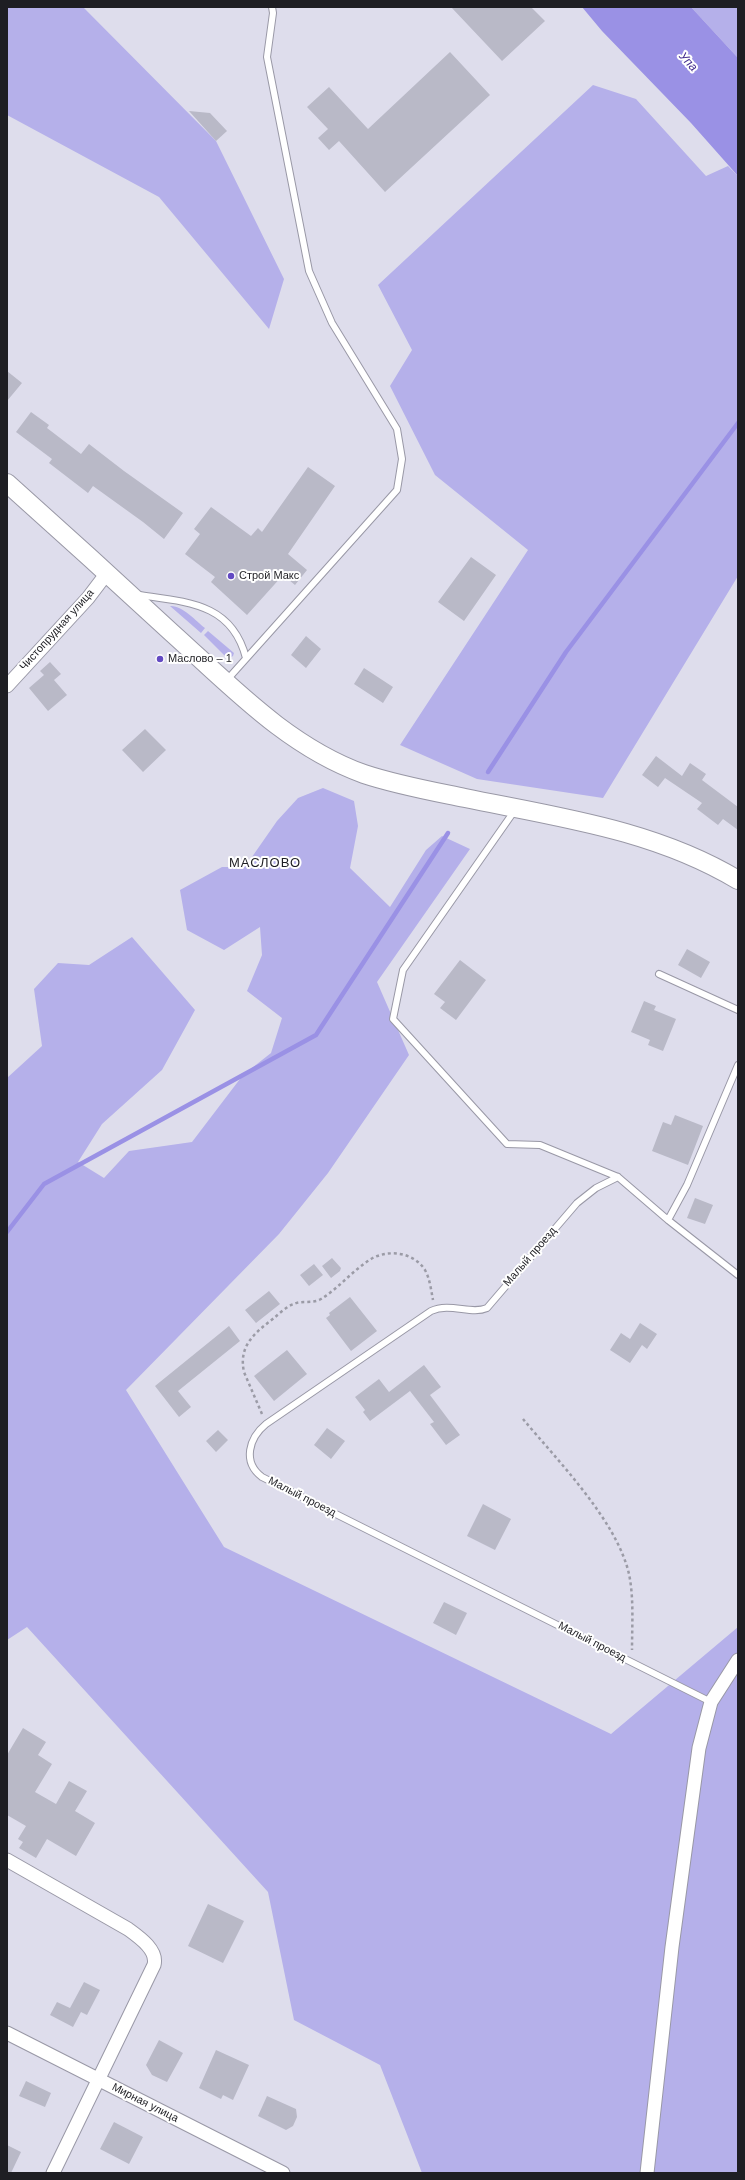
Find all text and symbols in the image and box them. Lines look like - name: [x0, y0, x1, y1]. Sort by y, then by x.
- water label: Упа: [676, 49, 700, 75]
- place label: Строй Макс: [239, 569, 299, 583]
- marker: Строй Макс: [226, 571, 236, 581]
- street label: Чистопрудная улица: [17, 587, 97, 673]
- place label: Маслово – 1: [168, 652, 232, 666]
- marker: Маслово – 1: [155, 654, 165, 664]
- district label: МАСЛОВО: [229, 855, 301, 871]
- street label: Малый проезд: [501, 1225, 559, 1289]
- street label: Малый проезд: [266, 1474, 338, 1520]
- street label: Малый проезд: [556, 1619, 628, 1665]
- street label: Мирная улица: [110, 2081, 180, 2125]

